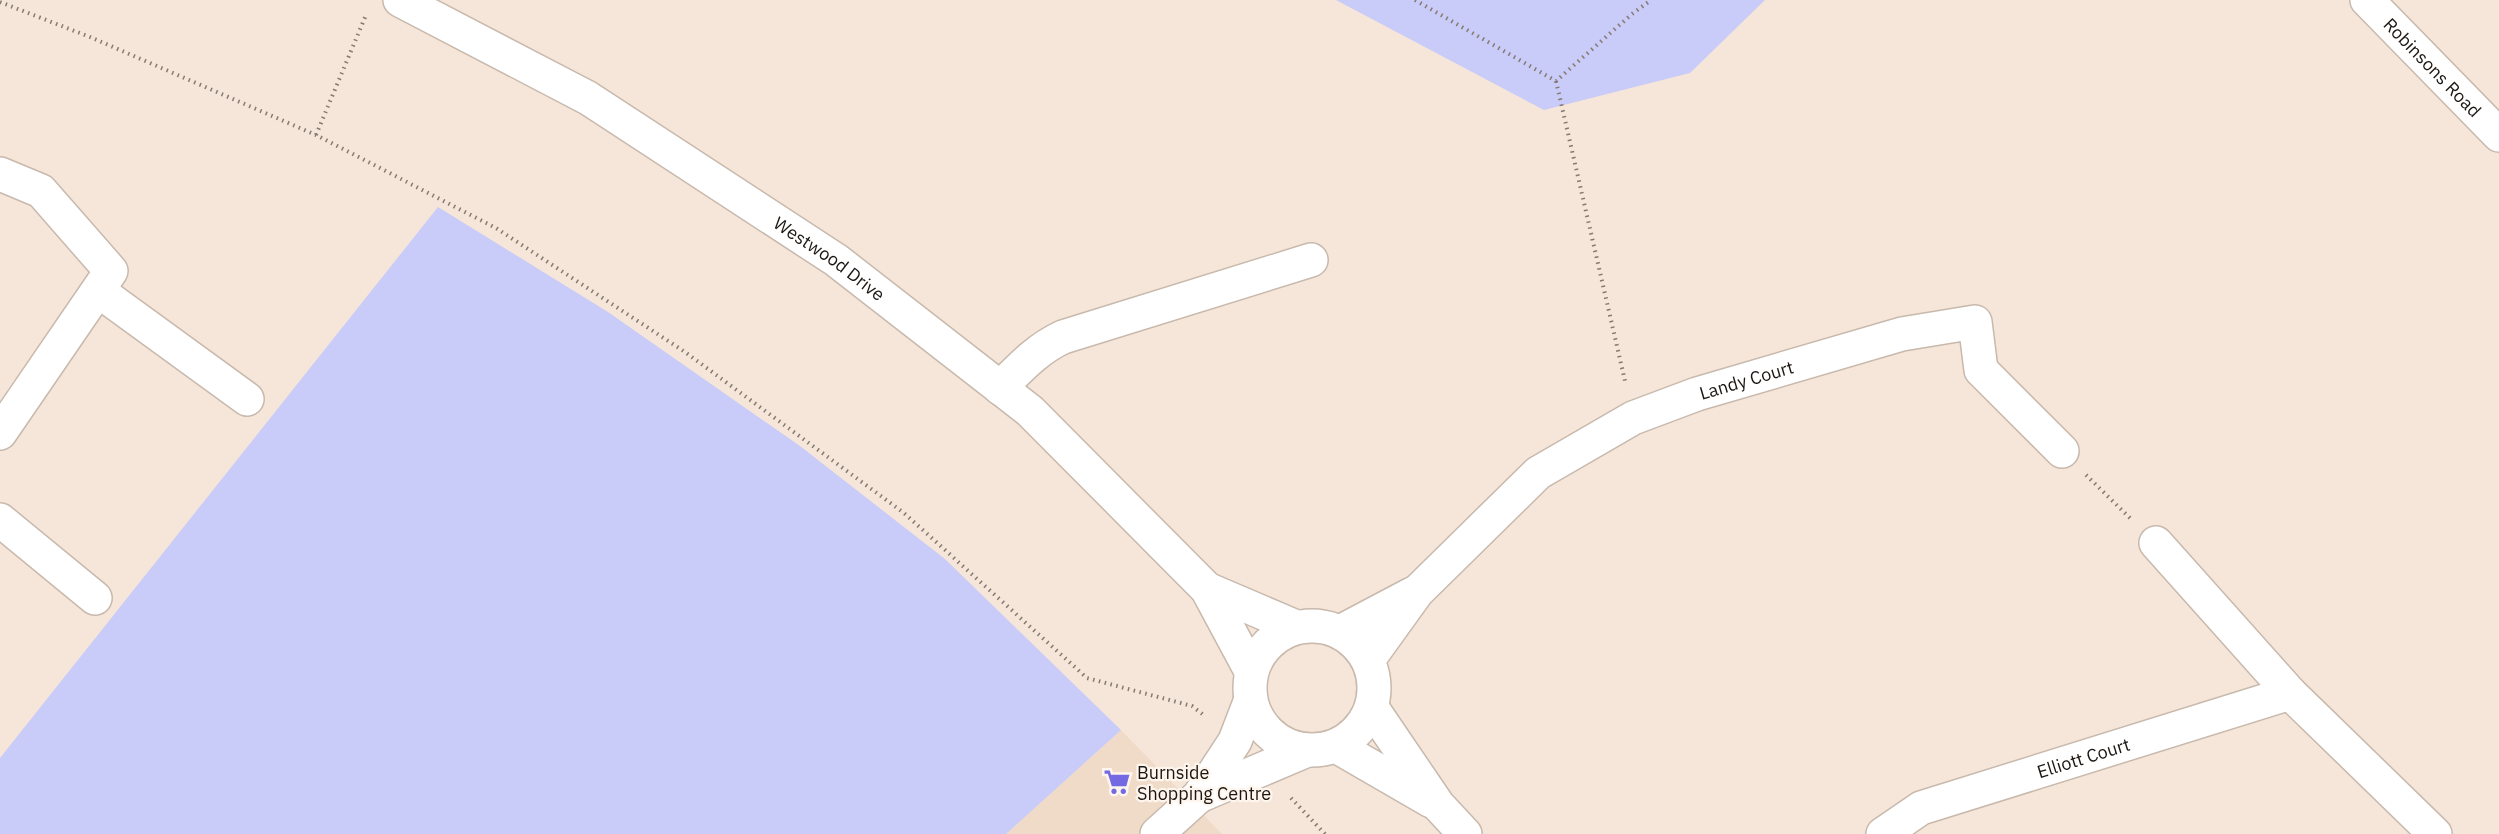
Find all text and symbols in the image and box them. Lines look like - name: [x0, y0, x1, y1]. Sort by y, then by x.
- street label: Robinsons Road: [2379, 13, 2486, 122]
- street label: Westwood Drive: [770, 211, 890, 306]
- street label: Landy Court: [1696, 355, 1796, 404]
- street label: Elliott Court: [2034, 732, 2133, 783]
- place label: Burnside Shopping Centre: [1137, 761, 1271, 805]
- supermarket icon: Burnside Shopping Centre: [1102, 767, 1132, 797]

